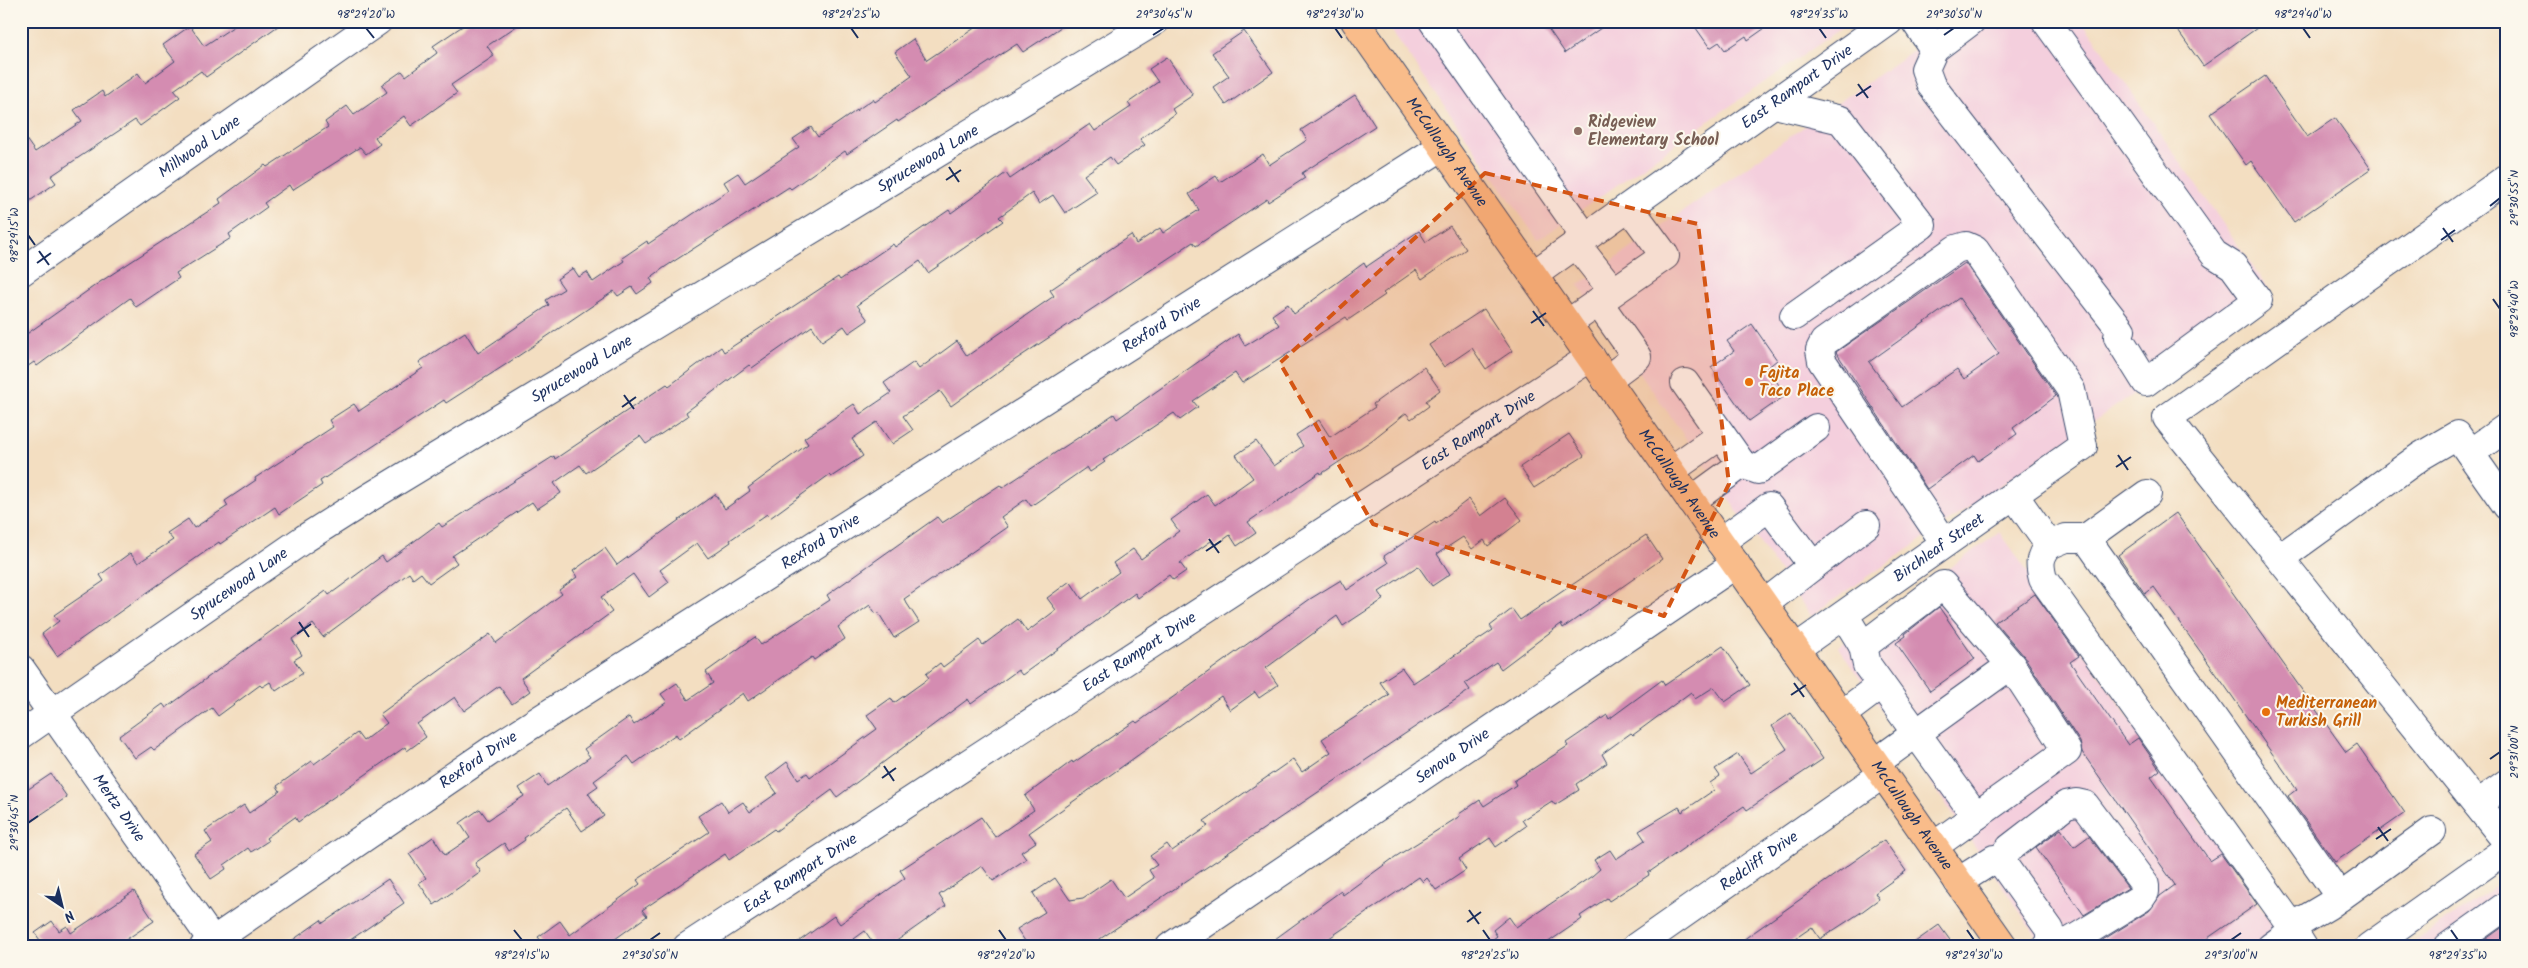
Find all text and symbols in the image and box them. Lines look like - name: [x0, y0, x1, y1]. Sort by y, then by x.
- text: 98°29'20"W: [337, 5, 395, 24]
- text: 98°29'25"W: [822, 5, 880, 24]
- text: 29°30'45"N: [1136, 5, 1192, 24]
- text: 98°29'30"W: [1306, 5, 1364, 24]
- text: 98°29'35"W: [1790, 5, 1848, 24]
- text: 29°30'50"N: [1926, 5, 1982, 24]
- text: 98°29'40"W: [2274, 5, 2332, 24]
- street label: East Rampart Drive: [1736, 38, 1858, 135]
- street label: McCullough Avenue: [1399, 92, 1494, 212]
- street label: Millwood Lane: [153, 109, 246, 184]
- place label: Ridgeview Elementary School: [1588, 110, 1720, 153]
- street label: Sprucewood Lane: [872, 118, 984, 199]
- marker: Ridgeview Elementary School: [1572, 125, 1584, 137]
- text: 29°30'55"N: [2505, 170, 2524, 226]
- text: 98°29'15"W: [5, 207, 24, 263]
- text: 98°29'40"W: [2505, 280, 2524, 338]
- street label: Rexford Drive: [1117, 290, 1206, 359]
- street label: Sprucewood Lane: [526, 328, 637, 409]
- place label: Fajita Taco Place: [1759, 361, 1834, 404]
- marker: Fajita Taco Place: [1743, 376, 1755, 388]
- street label: East Rampart Drive: [1416, 384, 1541, 477]
- street label: McCullough Avenue: [1632, 423, 1727, 544]
- street label: Birchleaf Street: [1888, 506, 1990, 589]
- street label: Rexford Drive: [776, 507, 865, 576]
- street label: Sprucewood Lane: [184, 541, 293, 627]
- street label: East Rampart Drive: [1077, 605, 1202, 699]
- place label: Mediterranean Turkish Grill: [2276, 691, 2377, 734]
- marker: Mediterranean Turkish Grill: [2260, 706, 2272, 718]
- street label: Senova Drive: [1410, 722, 1495, 790]
- street label: Rexford Drive: [434, 724, 522, 795]
- text: 29°31'00"N: [2505, 725, 2524, 779]
- street label: McCullough Avenue: [1864, 755, 1959, 876]
- street label: Mertz Drive: [86, 769, 152, 847]
- text: 29°30'45"N: [5, 795, 24, 851]
- street label: Redcliff Drive: [1714, 825, 1803, 897]
- street label: East Rampart Drive: [738, 827, 862, 920]
- north arrow: [38, 880, 88, 930]
- text: N: [59, 904, 79, 927]
- text: 98°29'15"W: [494, 946, 550, 965]
- text: 29°30'50"N: [622, 946, 678, 965]
- text: 98°29'20"W: [977, 946, 1035, 965]
- text: 98°29'25"W: [1461, 946, 1519, 965]
- text: 98°29'30"W: [1945, 946, 2003, 965]
- text: 29°31'00"N: [2204, 946, 2258, 965]
- text: 98°29'35"W: [2429, 946, 2487, 965]

